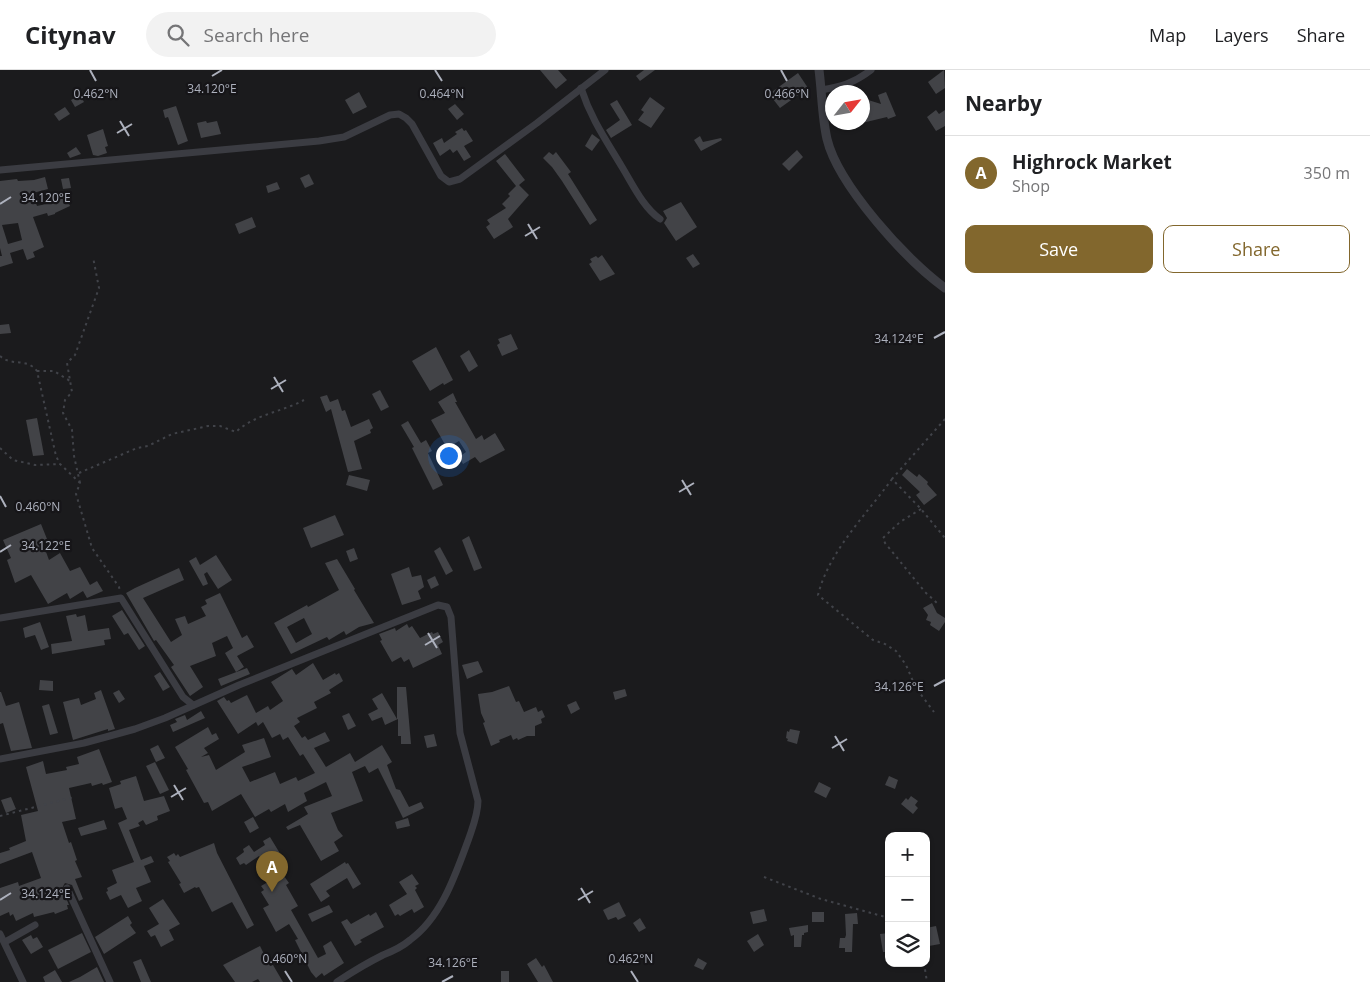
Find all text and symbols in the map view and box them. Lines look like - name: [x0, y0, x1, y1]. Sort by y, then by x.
- search box: [146, 12, 496, 57]
- text: Citynav: [25, 18, 116, 51]
- icon: search: [164, 21, 192, 49]
- text: Search here: [204, 22, 309, 48]
- text: Map: [1149, 23, 1186, 47]
- text: Layers: [1214, 23, 1269, 47]
- text: Share: [1297, 23, 1345, 47]
- text: 34.120°E: [187, 80, 237, 97]
- text: 0.462°N: [74, 85, 118, 102]
- text: 0.464°N: [420, 85, 464, 102]
- text: 0.466°N: [765, 85, 809, 102]
- north arrow: [825, 85, 870, 130]
- text: Nearby: [965, 89, 1042, 117]
- text: Highrock Market: [1012, 149, 1172, 175]
- text: A: [975, 162, 987, 184]
- text: 350 m: [1304, 162, 1350, 184]
- text: Shop: [1012, 175, 1050, 197]
- text: 34.120°E: [21, 189, 71, 206]
- button: Save: [965, 225, 1153, 273]
- button: Share: [1163, 225, 1350, 273]
- text: 34.124°E: [874, 330, 924, 347]
- your location: [436, 443, 462, 469]
- text: 0.460°N: [16, 498, 60, 515]
- text: 34.122°E: [21, 537, 71, 554]
- text: 34.126°E: [874, 678, 924, 695]
- map controls: [885, 832, 930, 967]
- button: +: [885, 832, 930, 877]
- pin: A: [256, 851, 288, 892]
- button: −: [885, 877, 930, 922]
- text: 34.124°E: [21, 885, 71, 902]
- button: layers: [885, 922, 930, 967]
- text: 0.460°N: [263, 950, 307, 967]
- text: 0.462°N: [609, 950, 653, 967]
- text: 34.126°E: [428, 954, 478, 971]

